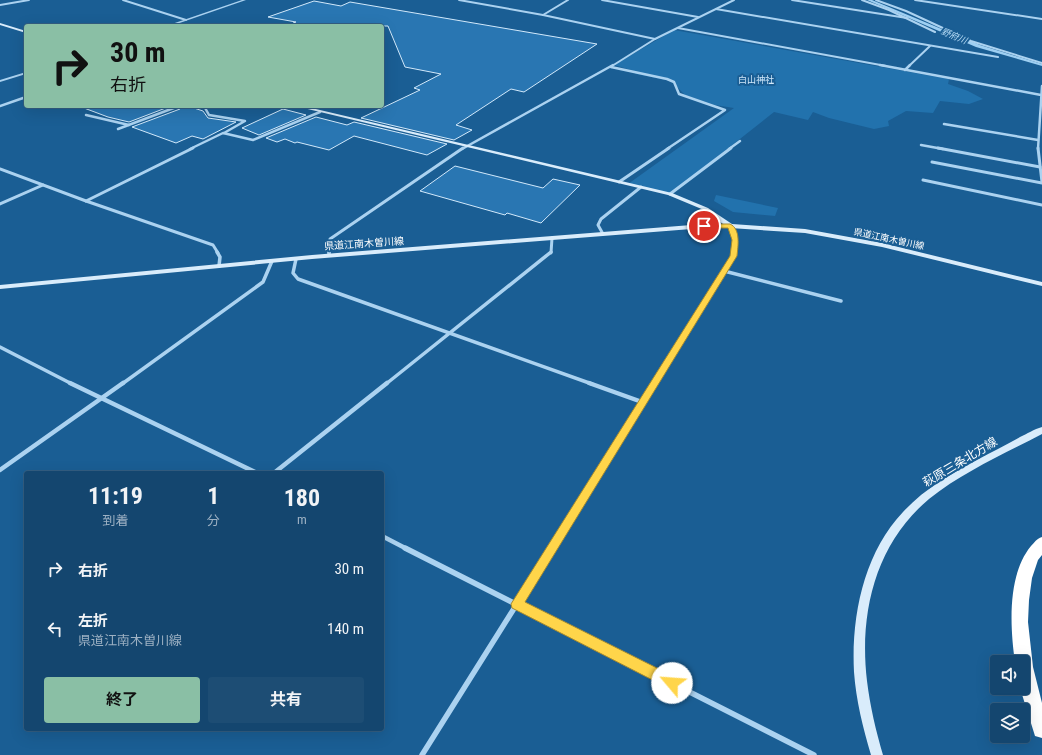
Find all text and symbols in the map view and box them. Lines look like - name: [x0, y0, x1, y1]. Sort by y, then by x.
- water label: 野府川: [940, 26, 969, 46]
- text: 30 m: [110, 36, 166, 69]
- icon: right: [44, 40, 96, 92]
- text: 右折: [110, 74, 146, 95]
- park label: 白山神社: [738, 75, 774, 85]
- pin: [687, 209, 721, 243]
- icon: arrive: [693, 215, 715, 237]
- street label: 県道江南木曽川線: [853, 227, 926, 252]
- street label: 県道江南木曽川線: [324, 235, 404, 252]
- street label: 萩原三条北方線: [920, 434, 1000, 490]
- text: 11:19: [88, 482, 143, 510]
- text: 1: [207, 482, 219, 510]
- text: 180: [284, 484, 320, 512]
- text: m: [297, 512, 307, 527]
- text: 到着: [102, 513, 128, 528]
- text: 分: [207, 513, 220, 528]
- icon: right: [44, 558, 66, 580]
- text: 30 m: [334, 560, 364, 578]
- text: 右折: [78, 562, 108, 580]
- text: 左折: [78, 612, 108, 630]
- icon: left: [44, 618, 66, 640]
- text: 140 m: [327, 620, 364, 638]
- text: 県道江南木曽川線: [78, 633, 182, 648]
- map controls: [990, 655, 1030, 743]
- button: sound: [990, 655, 1030, 695]
- position arrow: [651, 662, 693, 704]
- button: 終了: [44, 677, 200, 723]
- button: 共有: [208, 677, 364, 723]
- button: layers: [990, 703, 1030, 743]

